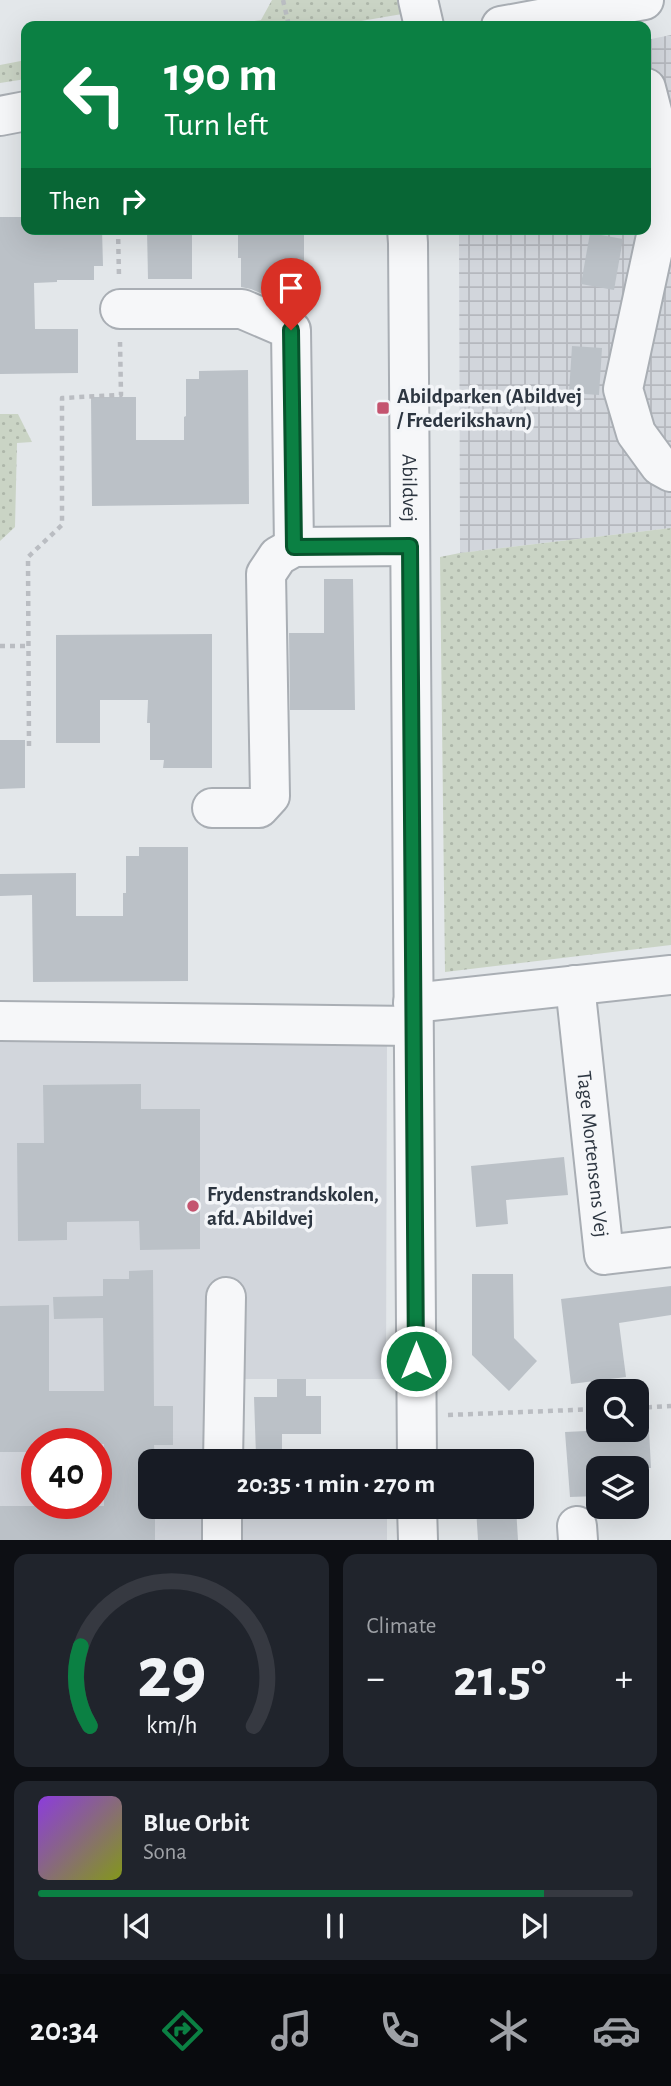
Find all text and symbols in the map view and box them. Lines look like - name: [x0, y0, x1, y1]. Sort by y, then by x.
- icon: left: [49, 49, 140, 140]
- text: 190 m: [164, 51, 278, 100]
- text: Turn left: [164, 109, 268, 141]
- icon: right: [114, 182, 152, 220]
- text: Then: [49, 188, 100, 214]
- pin: [261, 258, 321, 330]
- icon: arrive: [272, 269, 310, 307]
- place label: Abildparken (Abildvej / Frederikshavn): [396, 386, 582, 431]
- marker: Abildparken (Abildvej / Frederikshavn): [375, 400, 391, 416]
- street label: Abildvej: [399, 454, 421, 522]
- street label: Tage Mortensens Vej: [574, 1070, 613, 1239]
- place label: Frydenstrandskolen, afd. Abildvej: [207, 1184, 379, 1229]
- marker: Frydenstrandskolen, afd. Abildvej: [185, 1198, 201, 1214]
- position arrow: [379, 1324, 453, 1398]
- map controls: [586, 1379, 649, 1519]
- button: search: [586, 1379, 649, 1442]
- speed limit sign: 40: [21, 1428, 112, 1519]
- button: layers: [586, 1456, 649, 1519]
- text: 20:35 · 1 min · 270 m: [237, 1471, 435, 1497]
- text: Climate: [367, 1615, 436, 1638]
- text: 29: [137, 1639, 206, 1712]
- text: 21.5°: [453, 1653, 546, 1705]
- text: −: [367, 1660, 385, 1698]
- text: +: [615, 1660, 633, 1698]
- text: km/h: [145, 1713, 197, 1738]
- text: Blue Orbit: [143, 1810, 249, 1836]
- text: Sona: [143, 1841, 187, 1864]
- icon: previous: [118, 1907, 156, 1945]
- icon: pause: [316, 1907, 354, 1945]
- icon: next: [515, 1907, 553, 1945]
- icon: directions: [158, 2006, 207, 2055]
- icon: music: [267, 2006, 316, 2055]
- icon: phone: [375, 2006, 424, 2055]
- icon: climate: [484, 2006, 533, 2055]
- icon: car: [592, 2006, 641, 2055]
- text: 20:34: [30, 2014, 99, 2046]

